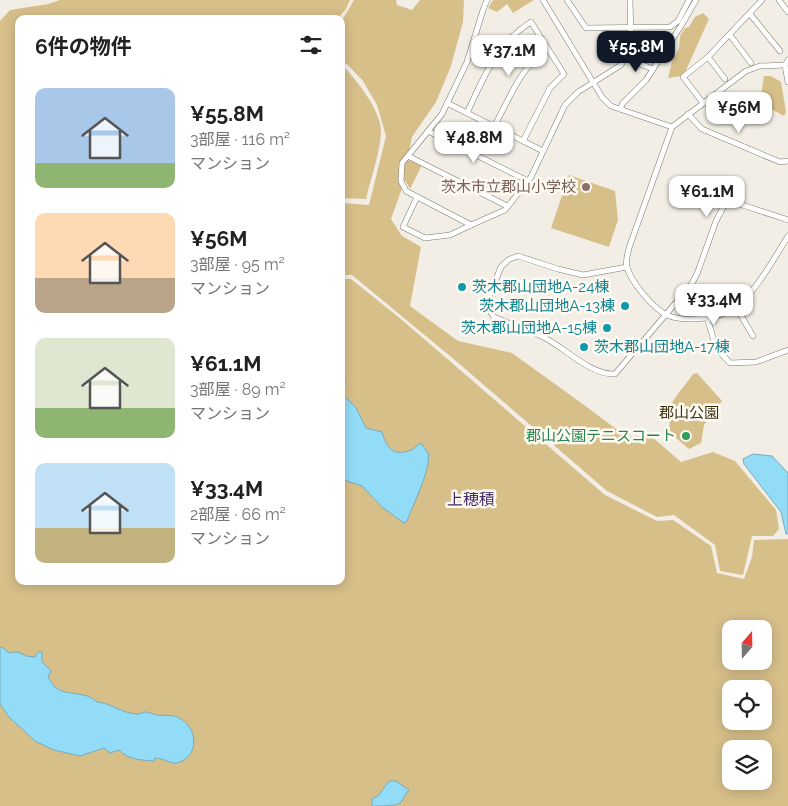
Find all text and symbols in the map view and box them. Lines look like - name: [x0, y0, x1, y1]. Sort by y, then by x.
- pin: ¥55.8M: [595, 30, 677, 73]
- icon: filters: [297, 31, 325, 59]
- text: 6件の物件: [35, 34, 132, 59]
- pin: ¥37.1M: [468, 34, 550, 77]
- text: ¥55.8M: [608, 37, 664, 56]
- text: ¥37.1M: [482, 41, 536, 60]
- pin: ¥56M: [709, 92, 769, 134]
- text: ¥56M: [717, 98, 761, 117]
- text: ¥55.8M: [190, 101, 264, 126]
- icon: home: [75, 108, 135, 168]
- pin: ¥48.8M: [433, 121, 515, 164]
- text: ¥48.8M: [445, 128, 503, 147]
- text: 3部屋 · 116 m²: [190, 130, 290, 149]
- text: マンション: [190, 154, 270, 173]
- pin: ¥61.1M: [666, 176, 748, 218]
- place label: 茨木市立郡山小学校: [441, 178, 576, 196]
- marker: 茨木市立郡山小学校: [580, 181, 592, 193]
- text: ¥61.1M: [680, 182, 734, 201]
- text: ¥56M: [190, 226, 248, 251]
- icon: home: [75, 233, 135, 293]
- text: 3部屋 · 95 m²: [190, 255, 285, 274]
- place label: 茨木郡山団地A-24棟: [472, 278, 609, 296]
- text: マンション: [190, 279, 270, 298]
- marker: 茨木郡山団地A-24棟: [456, 281, 468, 293]
- pin: ¥33.4M: [673, 284, 755, 326]
- text: ¥33.4M: [686, 290, 742, 309]
- place label: 茨木郡山団地A-13棟: [479, 297, 615, 315]
- marker: 茨木郡山団地A-13棟: [619, 300, 631, 312]
- place label: 茨木郡山団地A-15棟: [461, 319, 597, 337]
- marker: 茨木郡山団地A-15棟: [601, 322, 613, 334]
- place label: 茨木郡山団地A-17棟: [594, 338, 730, 356]
- marker: 茨木郡山団地A-17棟: [578, 341, 590, 353]
- text: ¥61.1M: [190, 351, 261, 376]
- icon: home: [75, 358, 135, 418]
- text: 3部屋 · 89 m²: [190, 380, 286, 399]
- text: マンション: [190, 404, 270, 423]
- park label: 郡山公園: [659, 404, 719, 422]
- place label: 郡山公園テニスコート: [526, 427, 676, 445]
- marker: 郡山公園テニスコート: [680, 430, 692, 442]
- text: ¥33.4M: [190, 476, 263, 501]
- icon: home: [75, 483, 135, 543]
- district label: 上穂積: [447, 490, 495, 509]
- text: 2部屋 · 66 m²: [190, 505, 286, 524]
- text: マンション: [190, 529, 270, 548]
- north arrow: [722, 620, 772, 670]
- map controls: [722, 620, 772, 790]
- button: locate: [722, 680, 772, 730]
- button: layers: [722, 740, 772, 790]

